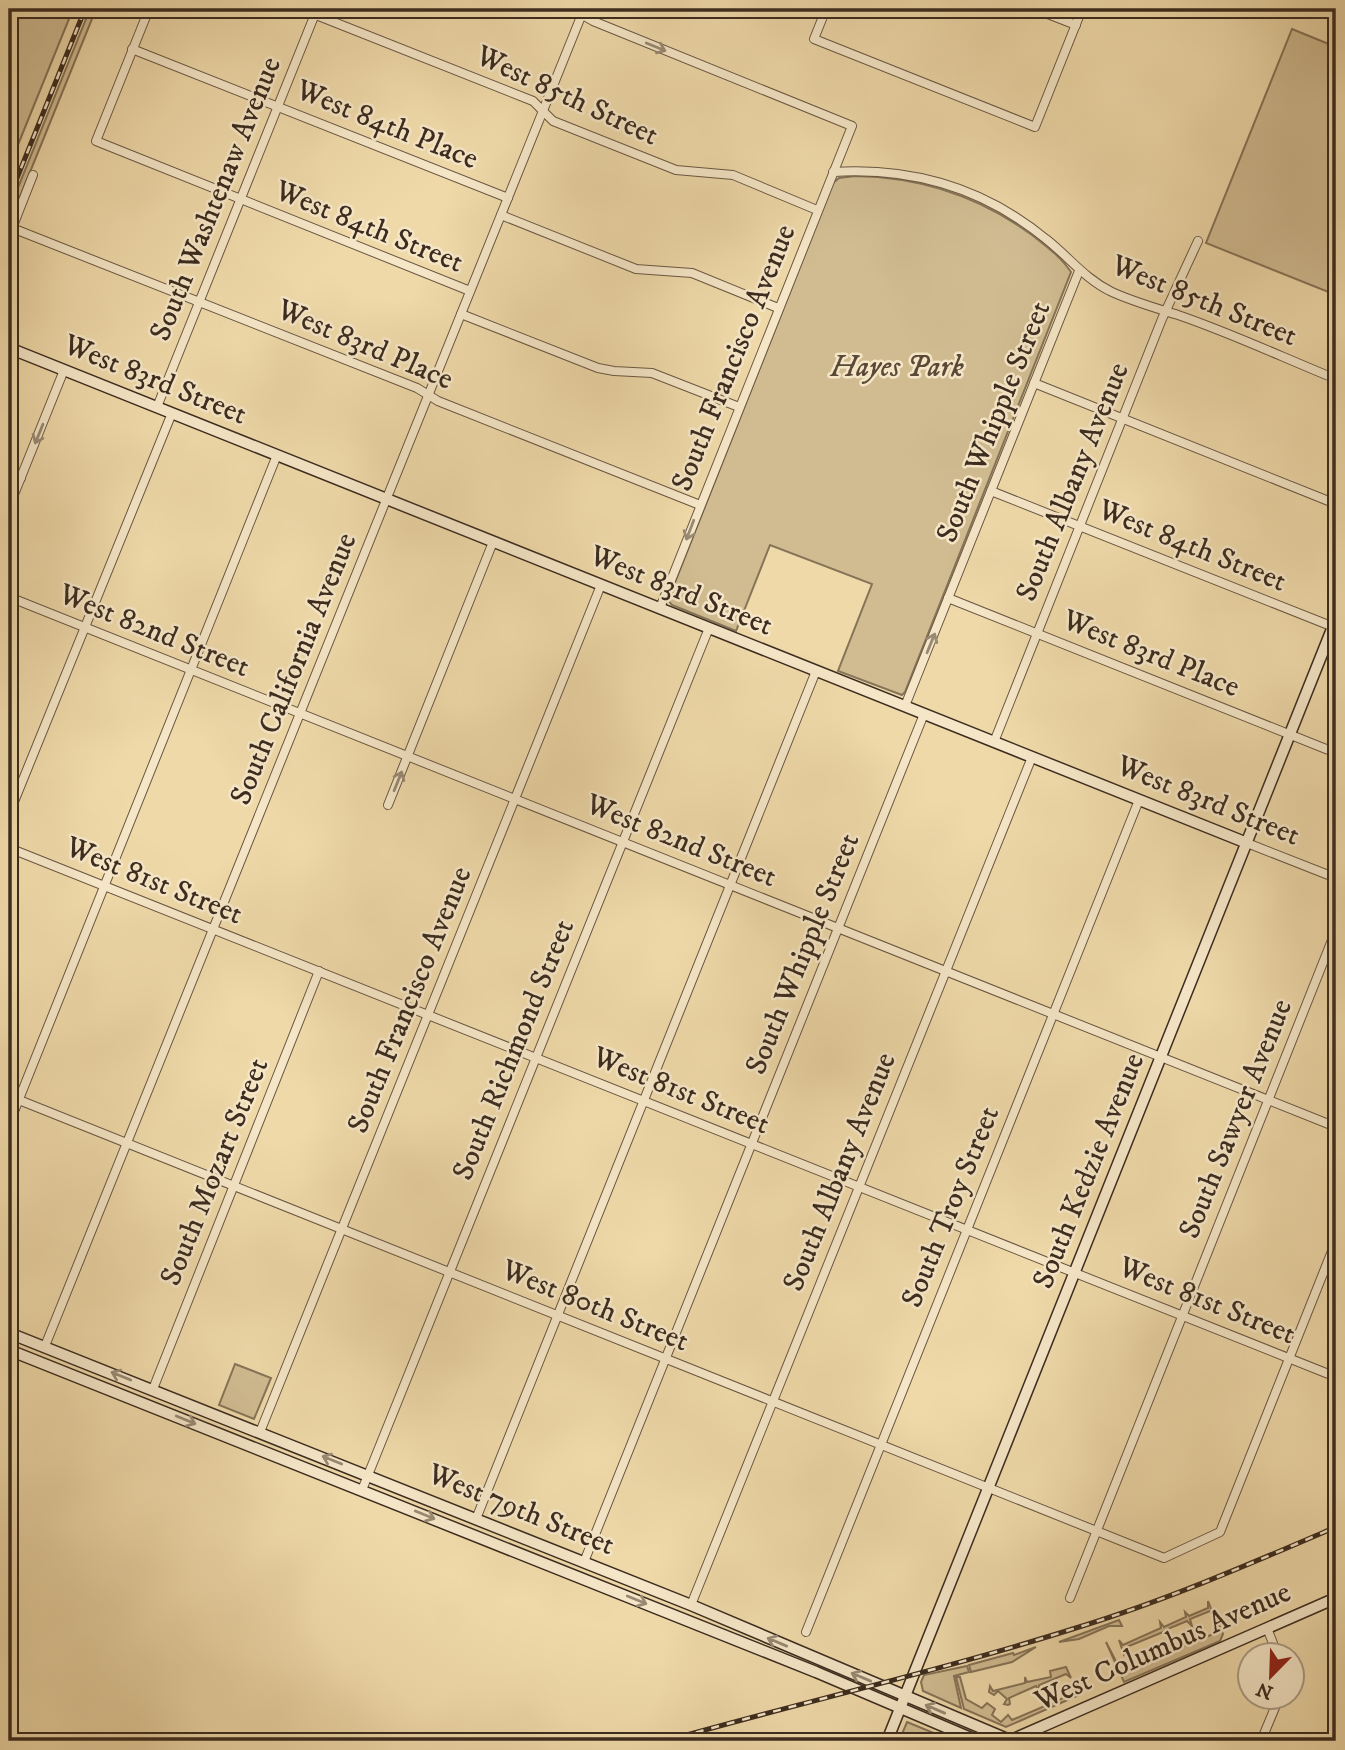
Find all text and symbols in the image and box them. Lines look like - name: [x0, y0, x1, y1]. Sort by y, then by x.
- street label: West 85th Street: [469, 37, 664, 154]
- one-way arrow: [645, 41, 666, 54]
- street label: South Washtenaw Avenue: [142, 52, 290, 346]
- street label: West 84th Place: [290, 71, 483, 178]
- street label: West 84th Street: [269, 172, 468, 282]
- street label: South Francisco Avenue: [664, 219, 804, 497]
- street label: West 85th Street: [1105, 247, 1302, 355]
- street label: West 83rd Place: [271, 291, 459, 399]
- street label: South Whipple Street: [929, 296, 1059, 548]
- street label: West 83rd Street: [57, 326, 252, 434]
- park label: Hayes Park: [829, 349, 964, 386]
- street label: South Albany Avenue: [1008, 357, 1138, 607]
- one-way arrow: [31, 422, 44, 444]
- street label: West 84th Street: [1092, 491, 1291, 601]
- one-way arrow: [683, 519, 696, 541]
- street label: South California Avenue: [222, 528, 366, 810]
- street label: West 83rd Street: [583, 537, 778, 645]
- street label: West 82nd Street: [52, 576, 255, 686]
- street label: West 83rd Place: [1056, 601, 1245, 706]
- one-way arrow: [925, 633, 938, 654]
- street label: West 83rd Street: [1110, 747, 1305, 855]
- one-way arrow: [392, 771, 405, 792]
- street label: West 82nd Street: [579, 786, 782, 896]
- street label: West 81st Street: [59, 828, 248, 933]
- street label: South Whipple Street: [738, 828, 868, 1080]
- street label: South Francisco Avenue: [340, 861, 480, 1139]
- street label: South Richmond Street: [445, 914, 583, 1186]
- street label: South Sawyer Avenue: [1171, 994, 1301, 1244]
- street label: West 81st Street: [586, 1038, 775, 1143]
- street label: South Albany Avenue: [775, 1047, 905, 1297]
- street label: South Kedzie Avenue: [1025, 1048, 1153, 1294]
- street label: South Mozart Street: [153, 1053, 277, 1291]
- street label: South Troy Street: [894, 1101, 1008, 1313]
- street label: West 81st Street: [1112, 1248, 1301, 1353]
- street label: West 80th Street: [495, 1251, 694, 1360]
- one-way arrow: [110, 1369, 132, 1382]
- one-way arrow: [175, 1415, 197, 1428]
- one-way arrow: [322, 1453, 343, 1466]
- street label: West 79th Street: [421, 1455, 620, 1564]
- one-way arrow: [414, 1509, 436, 1522]
- street label: West Columbus Avenue: [1028, 1574, 1297, 1720]
- one-way arrow: [625, 1594, 647, 1607]
- one-way arrow: [767, 1634, 789, 1647]
- north arrow: [1236, 1642, 1306, 1712]
- one-way arrow: [851, 1670, 873, 1683]
- text: N: [1253, 1676, 1277, 1704]
- one-way arrow: [925, 1702, 946, 1715]

